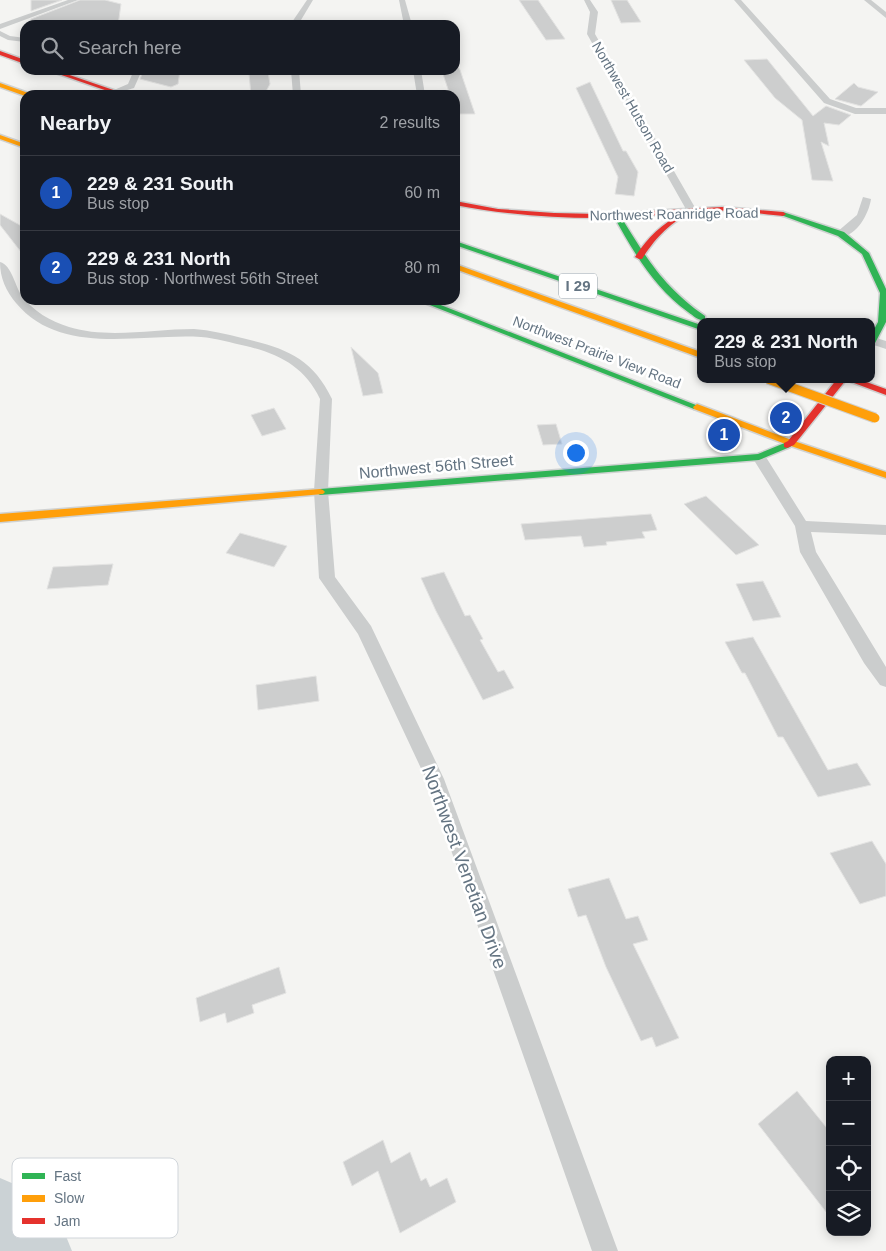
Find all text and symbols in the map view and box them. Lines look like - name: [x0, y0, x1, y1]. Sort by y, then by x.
- search box: [20, 20, 460, 75]
- icon: search: [38, 34, 66, 62]
- text: Search here: [78, 37, 182, 58]
- street label: Northwest Hutson Road: [589, 39, 677, 175]
- text: Nearby: [40, 111, 111, 134]
- text: 2 results: [380, 114, 440, 131]
- text: 229 & 231 South: [87, 173, 234, 194]
- text: 1: [52, 184, 60, 201]
- text: 60 m: [404, 184, 440, 201]
- text: Bus stop: [87, 195, 149, 212]
- street label: Northwest Roanridge Road: [589, 205, 759, 223]
- text: 229 & 231 North: [87, 248, 231, 269]
- text: 2: [52, 259, 60, 276]
- text: 80 m: [404, 259, 440, 276]
- text: Bus stop · Northwest 56th Street: [87, 270, 318, 287]
- road number: I 29: [559, 274, 597, 298]
- street label: Northwest Prairie View Road: [511, 313, 683, 391]
- popup: [697, 318, 875, 383]
- text: 229 & 231 North: [714, 331, 858, 352]
- text: Bus stop: [714, 353, 776, 370]
- pin: 2: [770, 399, 802, 437]
- pin: 1: [708, 416, 740, 454]
- your location: [563, 440, 589, 466]
- street label: Northwest 56th Street: [358, 451, 514, 482]
- street label: Northwest Venetian Drive: [418, 763, 511, 971]
- map controls: [826, 1056, 871, 1236]
- button: +: [826, 1056, 871, 1101]
- button: −: [826, 1101, 871, 1146]
- button: locate: [826, 1146, 871, 1191]
- legend: [12, 1158, 178, 1238]
- text: Fast: [54, 1168, 81, 1184]
- text: Slow: [54, 1190, 85, 1206]
- button: layers: [826, 1191, 871, 1236]
- text: Jam: [54, 1213, 80, 1229]

